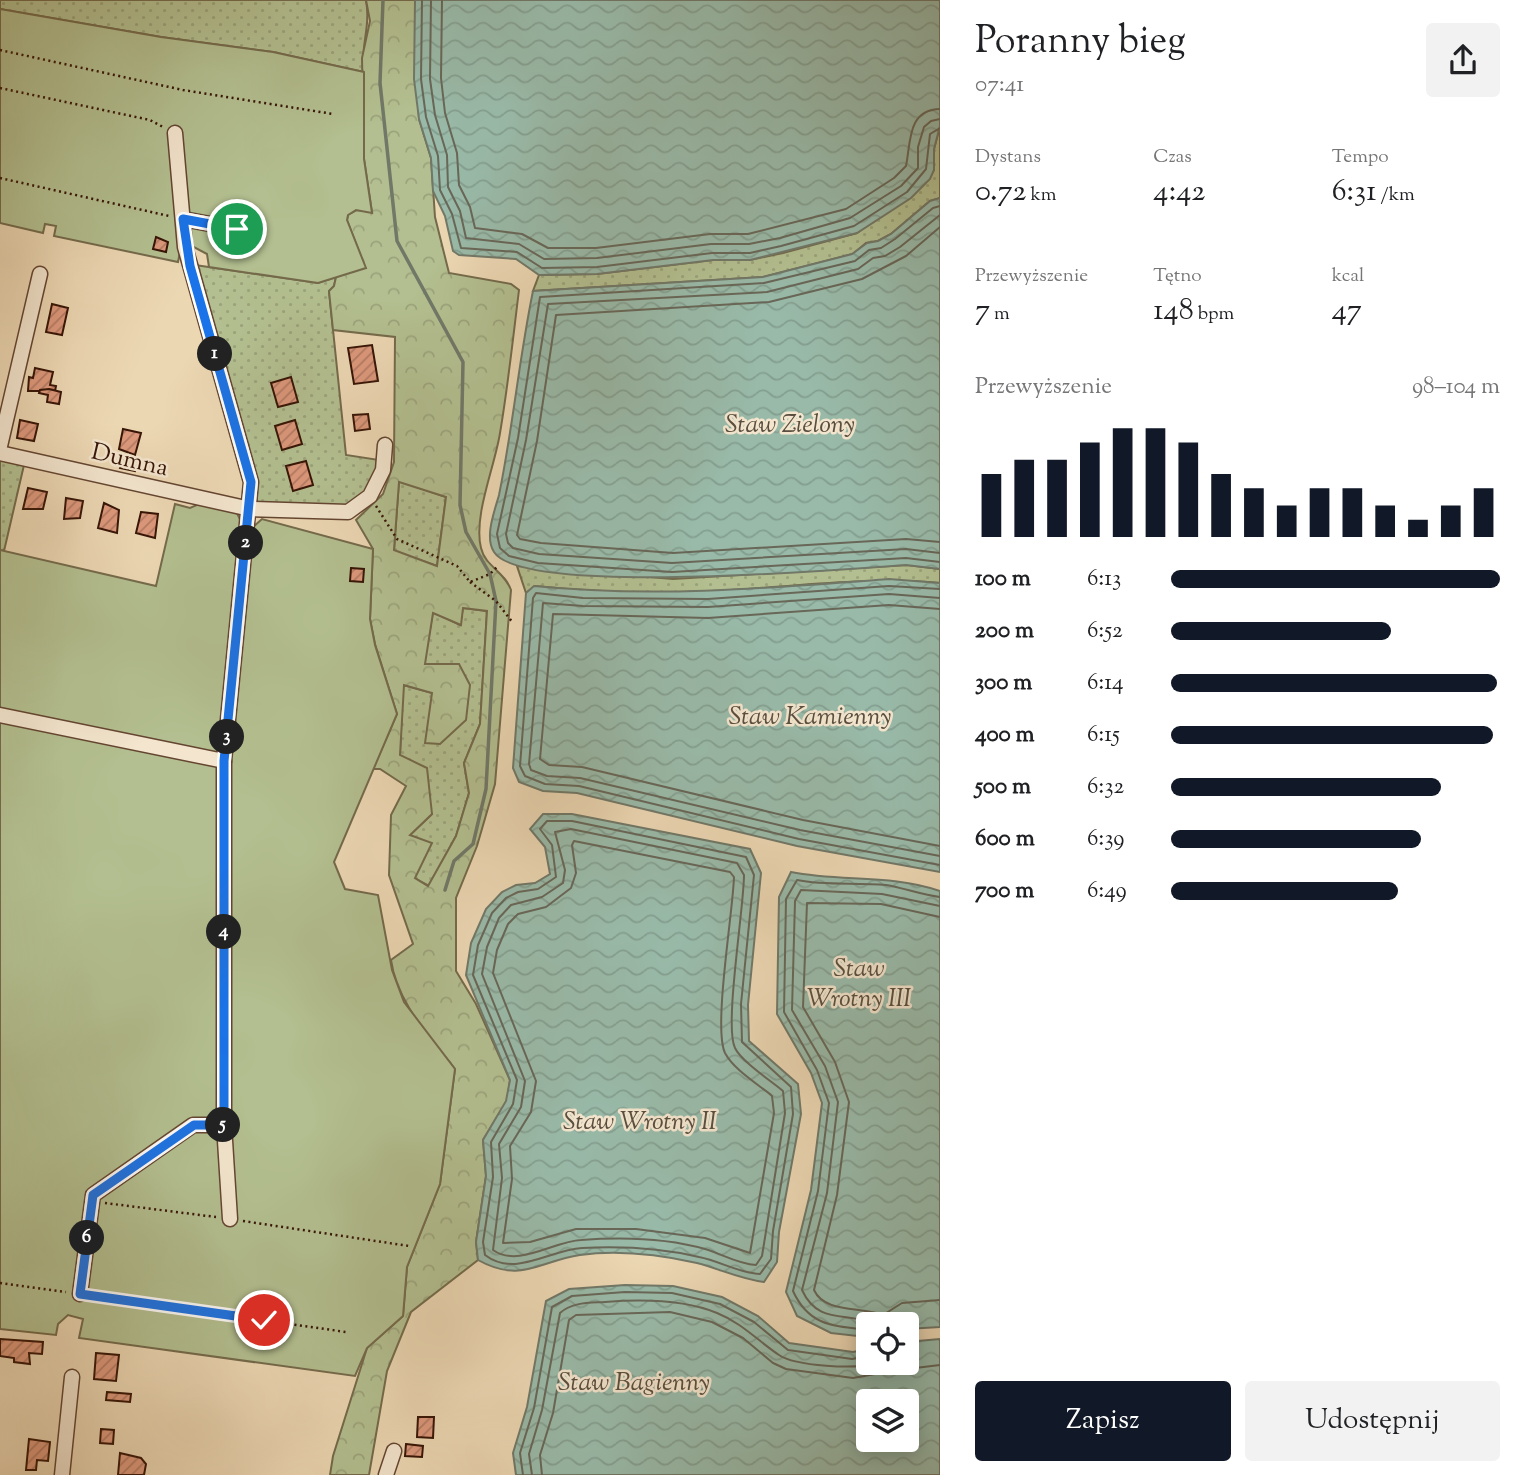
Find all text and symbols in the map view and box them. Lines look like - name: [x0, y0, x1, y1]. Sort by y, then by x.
- text: Poranny bieg: [975, 16, 1186, 70]
- button: share: [1426, 23, 1500, 97]
- text: 07:41: [975, 69, 1024, 102]
- text: Dystans: [975, 144, 1041, 171]
- text: Czas: [1153, 144, 1192, 171]
- text: Tempo: [1332, 144, 1389, 171]
- text: 0.72: [975, 171, 1026, 214]
- text: 4:42: [1153, 171, 1205, 214]
- text: 6:31: [1332, 171, 1376, 214]
- text: km: [1026, 182, 1057, 209]
- text: /km: [1376, 182, 1415, 209]
- pin: [207, 199, 267, 259]
- icon: arrive: [218, 210, 256, 248]
- text: Przewyższenie: [975, 263, 1088, 290]
- text: Tętno: [1153, 263, 1202, 290]
- text: kcal: [1332, 263, 1364, 290]
- text: 7: [975, 290, 990, 333]
- text: 148: [1153, 290, 1194, 333]
- text: 47: [1332, 290, 1362, 333]
- text: m: [990, 301, 1010, 328]
- text: bpm: [1194, 301, 1234, 328]
- pin: 1: [198, 336, 232, 372]
- text: 1: [211, 340, 218, 367]
- text: Przewyższenie: [975, 371, 1112, 404]
- text: 98–104 m: [1412, 371, 1500, 404]
- water label: Staw Zielony: [725, 407, 855, 444]
- street label: Dumna: [88, 436, 171, 486]
- pin: 2: [229, 526, 264, 560]
- text: 2: [241, 529, 250, 556]
- text: 100 m: [975, 563, 1031, 596]
- text: 6:13: [1087, 563, 1121, 596]
- text: 200 m: [975, 615, 1034, 648]
- text: 6:52: [1087, 615, 1123, 648]
- text: 300 m: [975, 667, 1032, 700]
- text: 6:14: [1087, 667, 1124, 700]
- water label: Staw Kamienny: [729, 699, 891, 736]
- text: 400 m: [975, 719, 1035, 752]
- text: 6:15: [1087, 719, 1120, 752]
- pin: 3: [210, 720, 244, 754]
- text: 3: [223, 723, 230, 750]
- text: 500 m: [975, 771, 1031, 804]
- text: 6:32: [1087, 771, 1124, 804]
- text: 600 m: [975, 823, 1035, 856]
- text: 6:39: [1087, 823, 1124, 856]
- text: 700 m: [975, 875, 1034, 908]
- text: 6:49: [1087, 875, 1127, 908]
- pin: 4: [206, 914, 242, 950]
- text: 4: [219, 918, 228, 945]
- water label: Staw Wrotny III: [807, 951, 911, 1018]
- water label: Staw Wrotny II: [563, 1104, 717, 1141]
- pin: 5: [206, 1108, 241, 1142]
- text: 5: [219, 1111, 226, 1138]
- pin: 6: [70, 1220, 104, 1256]
- text: 6: [82, 1224, 91, 1251]
- pin: [234, 1290, 294, 1350]
- icon: check: [245, 1301, 283, 1339]
- map controls: [856, 1312, 919, 1452]
- button: locate: [856, 1312, 919, 1375]
- water label: Staw Bagienny: [558, 1365, 710, 1402]
- button: Zapisz: [975, 1381, 1231, 1461]
- button: Udostępnij: [1245, 1381, 1500, 1461]
- button: layers: [856, 1389, 919, 1452]

